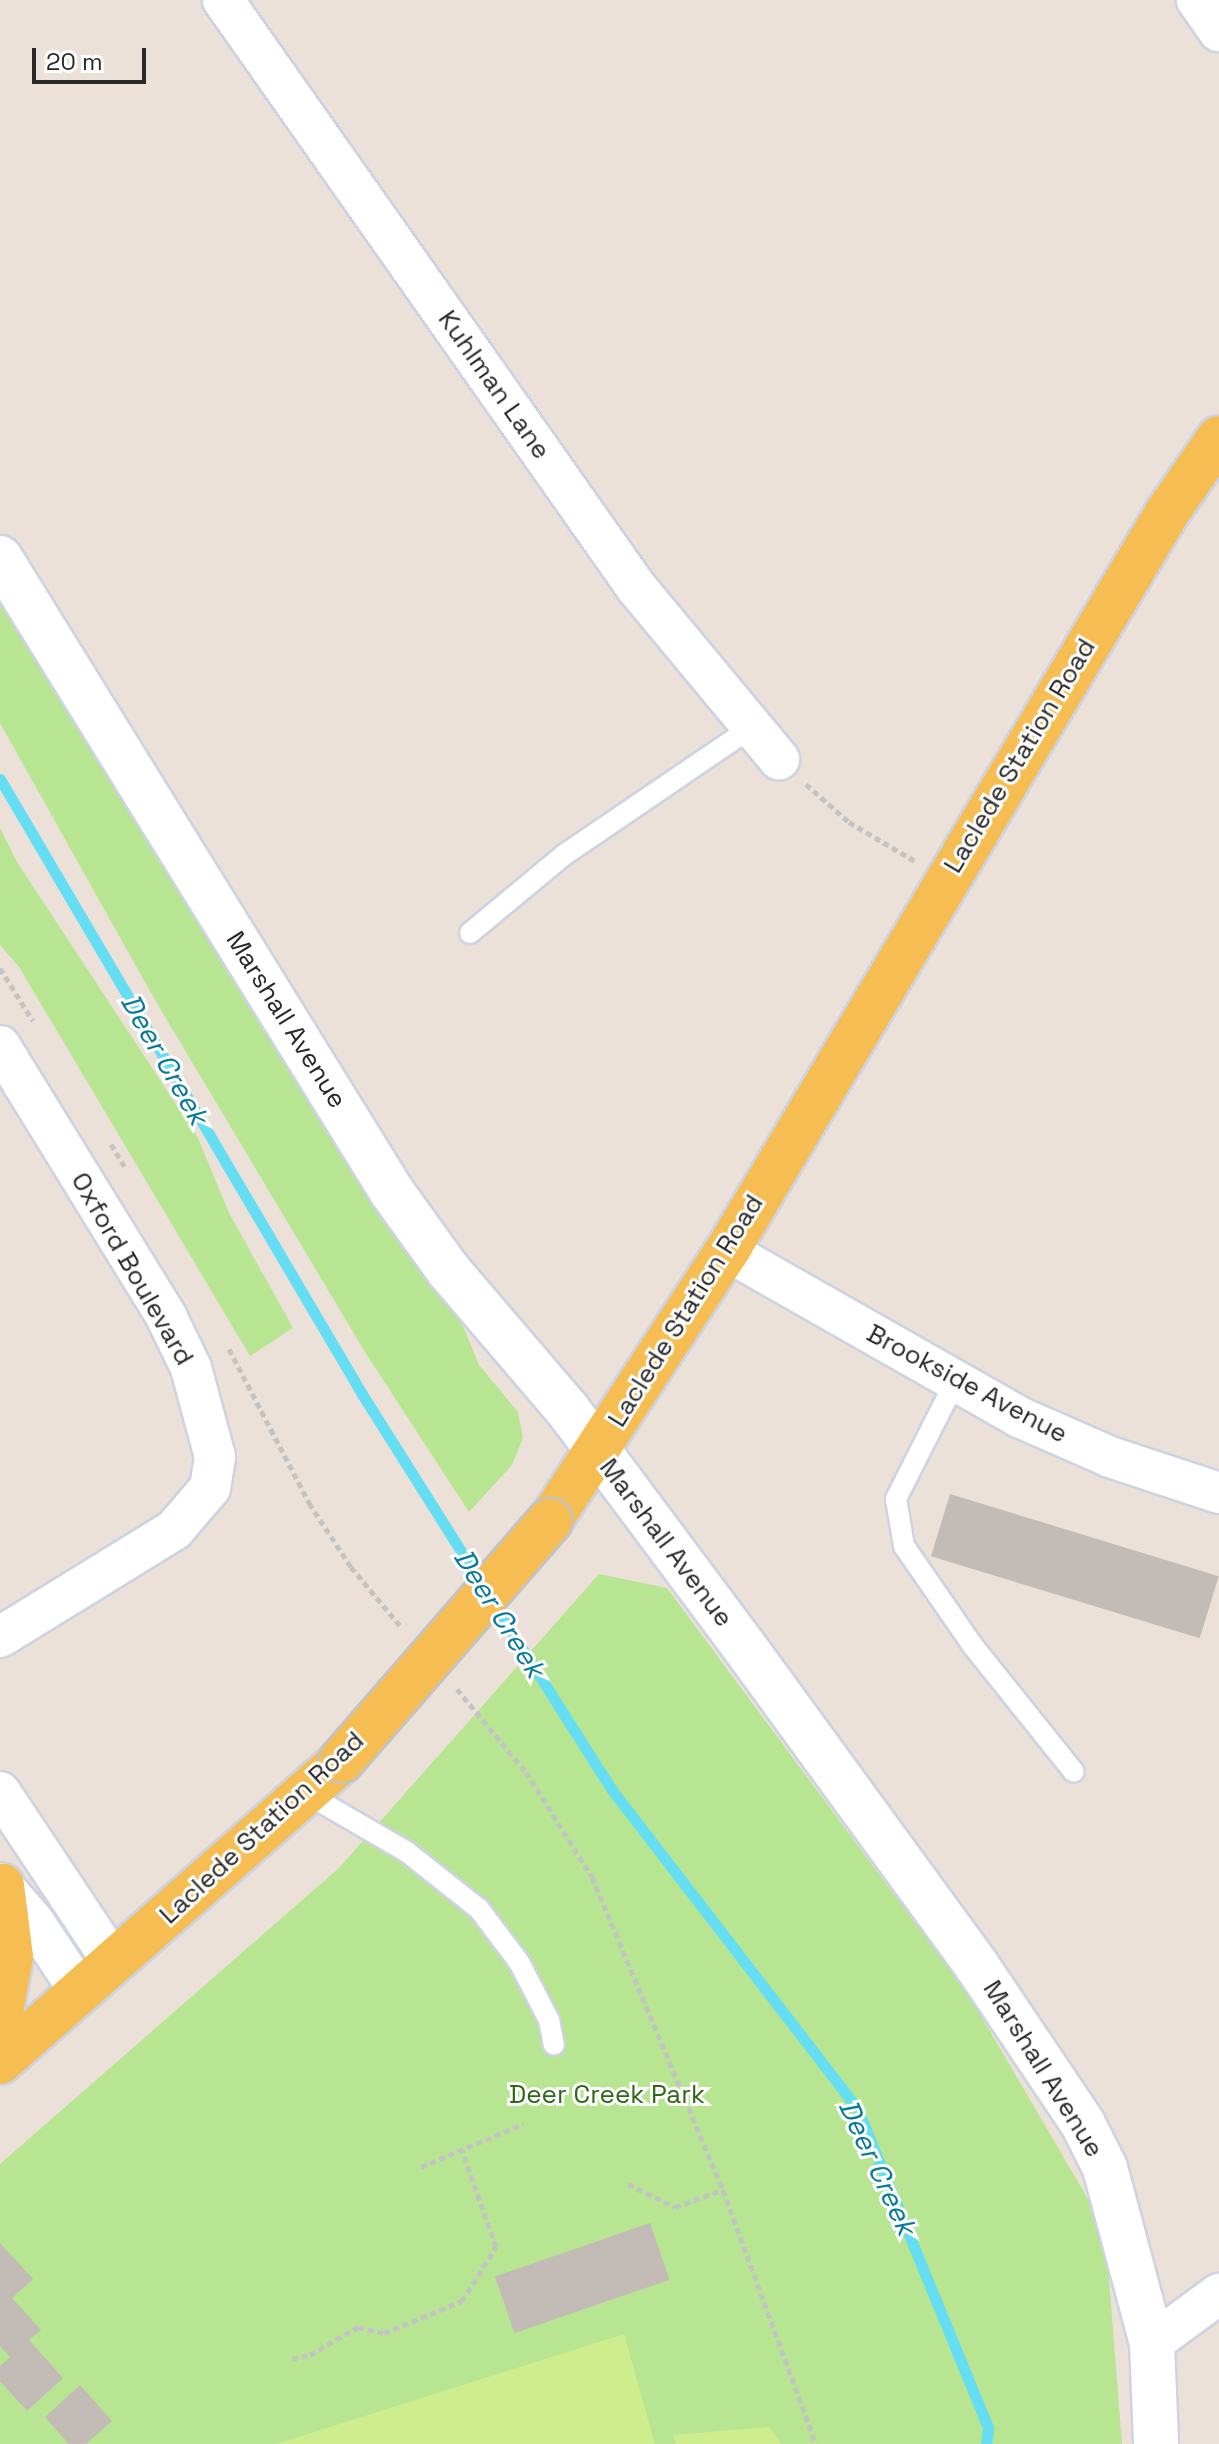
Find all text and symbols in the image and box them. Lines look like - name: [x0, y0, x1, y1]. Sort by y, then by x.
- scale bar: [36, 32, 150, 82]
- text: 20 m: [46, 46, 103, 77]
- street label: Kuhlman Lane: [431, 305, 557, 465]
- street label: Laclede Station Road: [938, 633, 1102, 879]
- street label: Marshall Avenue: [219, 926, 353, 1114]
- water label: Deer Creek: [114, 988, 216, 1130]
- street label: Oxford Boulevard: [64, 1167, 200, 1371]
- street label: Laclede Station Road: [602, 1189, 770, 1433]
- street label: Brookside Avenue: [861, 1318, 1073, 1450]
- street label: Marshall Avenue: [593, 1453, 739, 1633]
- water label: Deer Creek: [447, 1542, 553, 1684]
- street label: Laclede Station Road: [153, 1725, 371, 1931]
- street label: Marshall Avenue: [976, 1975, 1110, 2163]
- park label: Deer Creek Park: [509, 2079, 705, 2111]
- water label: Deer Creek: [832, 2094, 924, 2240]

